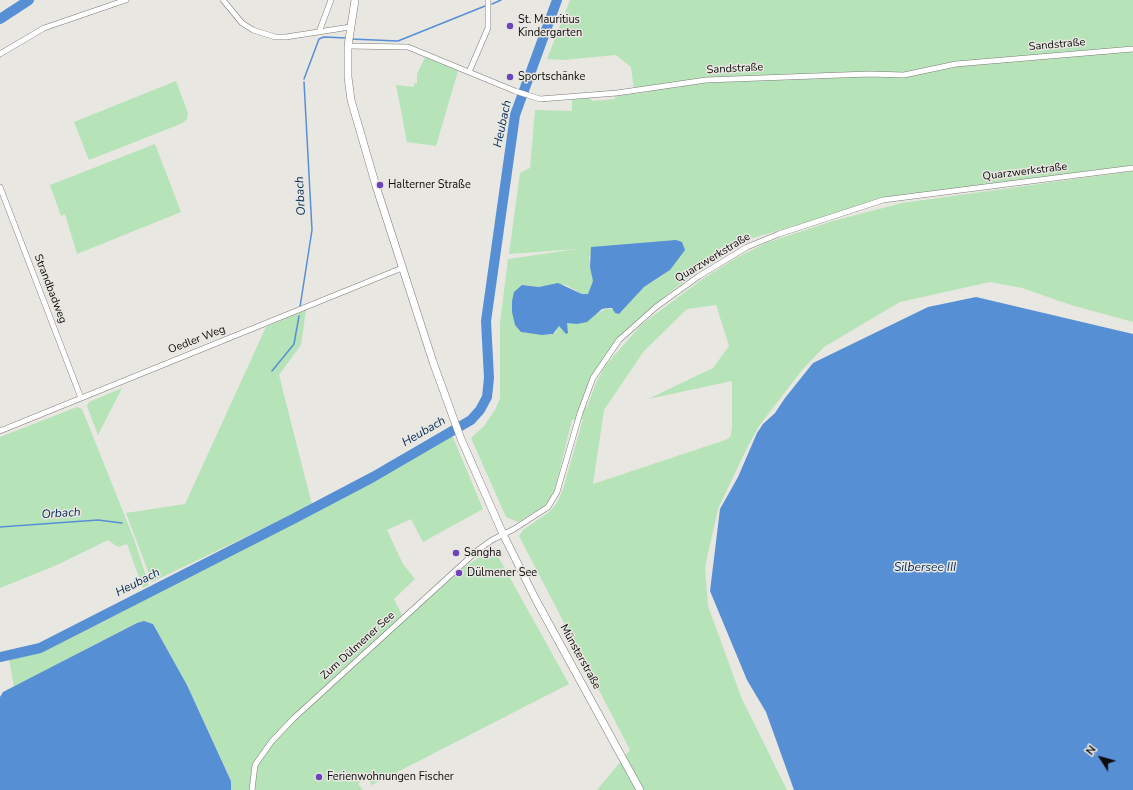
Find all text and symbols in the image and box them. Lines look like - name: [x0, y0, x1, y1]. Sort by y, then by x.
- place label: St. Mauritius Kindergarten: [518, 13, 582, 39]
- marker: St. Mauritius Kindergarten: [505, 21, 515, 31]
- street label: Sandstraße: [1028, 36, 1086, 54]
- street label: Sandstraße: [706, 61, 764, 77]
- place label: Sportschänke: [518, 70, 585, 84]
- marker: Sportschänke: [505, 72, 515, 82]
- water label: Heubach: [491, 99, 515, 149]
- street label: Quarzwerkstraße: [982, 160, 1068, 184]
- water label: Orbach: [293, 176, 309, 216]
- place label: Halterner Straße: [388, 178, 471, 192]
- marker: Halterner Straße: [375, 180, 385, 190]
- street label: Quarzwerkstraße: [673, 230, 753, 286]
- street label: Strandbadweg: [31, 253, 69, 325]
- street label: Oedler Weg: [166, 323, 228, 357]
- water label: Heubach: [400, 414, 448, 450]
- water label: Orbach: [41, 505, 81, 523]
- place label: Sangha: [464, 546, 501, 560]
- marker: Sangha: [451, 548, 461, 558]
- water label: Silbersee III: [894, 561, 956, 575]
- water label: Heubach: [113, 566, 163, 600]
- place label: Dülmener See: [467, 566, 537, 580]
- marker: Dülmener See: [454, 568, 464, 578]
- street label: Zum Dülmener See: [318, 609, 398, 683]
- street label: Münsterstraße: [557, 622, 603, 692]
- north arrow: [1081, 738, 1121, 778]
- text: N: [1083, 743, 1099, 758]
- place label: Ferienwohnungen Fischer: [327, 770, 454, 784]
- marker: Ferienwohnungen Fischer: [314, 772, 324, 782]

